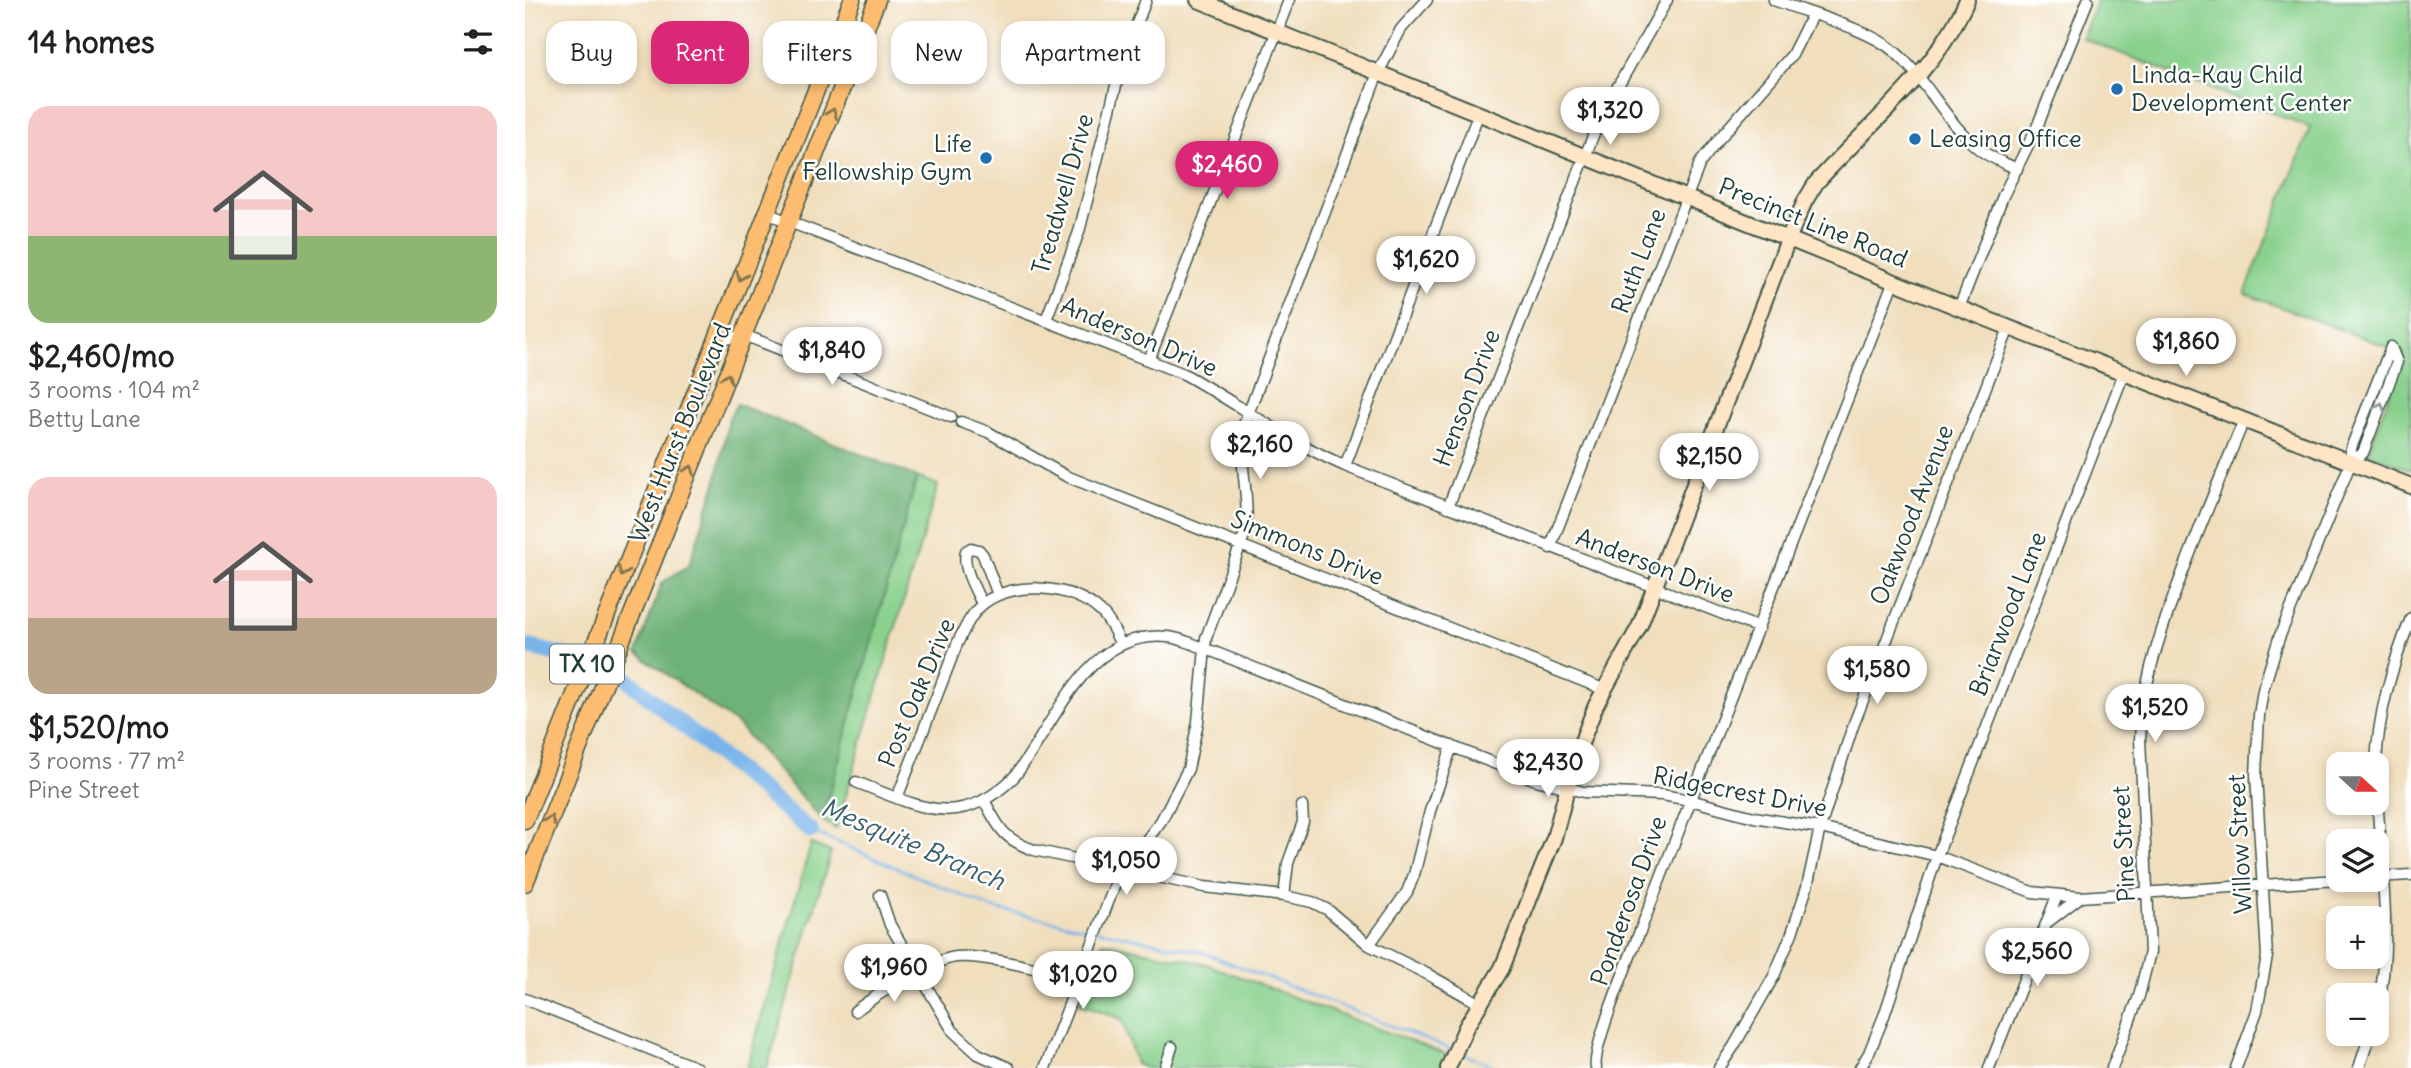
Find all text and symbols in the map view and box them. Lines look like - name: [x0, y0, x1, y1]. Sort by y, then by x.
- chip: Buy: [546, 21, 637, 84]
- chip: Rent: [651, 21, 749, 84]
- chip: Filters: [763, 21, 877, 84]
- chip: New: [891, 21, 987, 84]
- chip: Apartment: [1001, 21, 1165, 84]
- text: 14 homes: [28, 23, 155, 61]
- icon: filters: [459, 23, 497, 61]
- place label: Linda-Kay Child Development Center: [2131, 59, 2352, 117]
- marker: Linda-Kay Child Development Center: [2109, 81, 2125, 97]
- pin: $1,320: [1553, 88, 1667, 147]
- text: $1,320: [1576, 95, 1644, 124]
- one-way arrow: [824, 107, 838, 119]
- street label: Treadwell Drive: [1025, 110, 1099, 277]
- place label: Leasing Office: [1929, 123, 2082, 153]
- place label: Life Fellowship Gym: [802, 128, 972, 186]
- marker: Leasing Office: [1907, 131, 1923, 147]
- pin: $2,460: [1170, 142, 1284, 201]
- text: $2,460: [1191, 149, 1263, 178]
- marker: Life Fellowship Gym: [978, 150, 994, 166]
- icon: home: [200, 152, 326, 278]
- street label: Precinct Line Road: [1714, 170, 1912, 274]
- street label: Ruth Lane: [1604, 204, 1672, 317]
- pin: $1,620: [1369, 236, 1483, 296]
- text: $1,620: [1392, 244, 1460, 273]
- one-way arrow: [736, 270, 750, 282]
- street label: Anderson Drive: [1057, 290, 1222, 382]
- street label: West Hurst Boulevard: [621, 318, 737, 547]
- pin: $1,860: [2129, 318, 2243, 378]
- street label: Henson Drive: [1426, 325, 1506, 471]
- text: $1,860: [2152, 326, 2220, 355]
- pin: $1,840: [775, 328, 889, 387]
- text: $1,840: [798, 335, 866, 364]
- text: $2,460/mo: [28, 337, 175, 375]
- one-way arrow: [718, 373, 732, 385]
- text: 3 rooms · 104 m²: [28, 375, 200, 404]
- one-way arrow: [2372, 401, 2386, 413]
- text: Betty Lane: [28, 404, 141, 433]
- street label: Oakwood Avenue: [1863, 420, 1959, 609]
- pin: $2,160: [1203, 421, 1317, 481]
- text: $2,160: [1227, 429, 1293, 458]
- pin: $2,150: [1652, 434, 1766, 493]
- text: $2,150: [1676, 441, 1742, 470]
- one-way arrow: [682, 464, 696, 476]
- street label: Simmons Drive: [1227, 503, 1388, 591]
- street label: Anderson Drive: [1572, 521, 1739, 609]
- icon: home: [200, 523, 326, 649]
- street label: Briarwood Lane: [1962, 527, 2052, 700]
- one-way arrow: [618, 566, 632, 578]
- street label: Post Oak Drive: [871, 614, 961, 772]
- road number: TX 10: [550, 644, 624, 684]
- pin: $1,580: [1820, 646, 1934, 706]
- text: $1,580: [1843, 654, 1911, 683]
- pin: $1,520: [2098, 684, 2212, 744]
- text: $1,520: [2121, 692, 2189, 721]
- text: $1,520/mo: [28, 708, 169, 746]
- pin: $2,430: [1491, 740, 1605, 799]
- text: 3 rooms · 77 m²: [28, 746, 185, 775]
- text: $2,430: [1512, 747, 1584, 776]
- north arrow: [2326, 752, 2389, 816]
- map controls: [2326, 752, 2389, 1046]
- street label: Ridgecrest Drive: [1651, 759, 1830, 823]
- street label: Willow Street: [2220, 773, 2258, 915]
- text: Pine Street: [28, 775, 140, 804]
- street label: Pine Street: [2105, 785, 2141, 903]
- water label: Mesquite Branch: [816, 790, 1011, 897]
- street label: Ponderosa Drive: [1583, 812, 1673, 990]
- one-way arrow: [542, 815, 556, 827]
- button: layers: [2326, 829, 2389, 892]
- pin: $1,050: [1069, 838, 1183, 897]
- text: $1,050: [1091, 845, 1161, 874]
- button: +: [2326, 906, 2389, 969]
- pin: $2,560: [1980, 928, 2094, 988]
- text: $2,560: [2001, 936, 2073, 965]
- pin: $1,960: [837, 944, 951, 1004]
- pin: $1,020: [1026, 951, 1140, 1011]
- text: $1,960: [860, 952, 928, 981]
- text: $1,020: [1048, 959, 1118, 988]
- button: −: [2326, 983, 2389, 1046]

